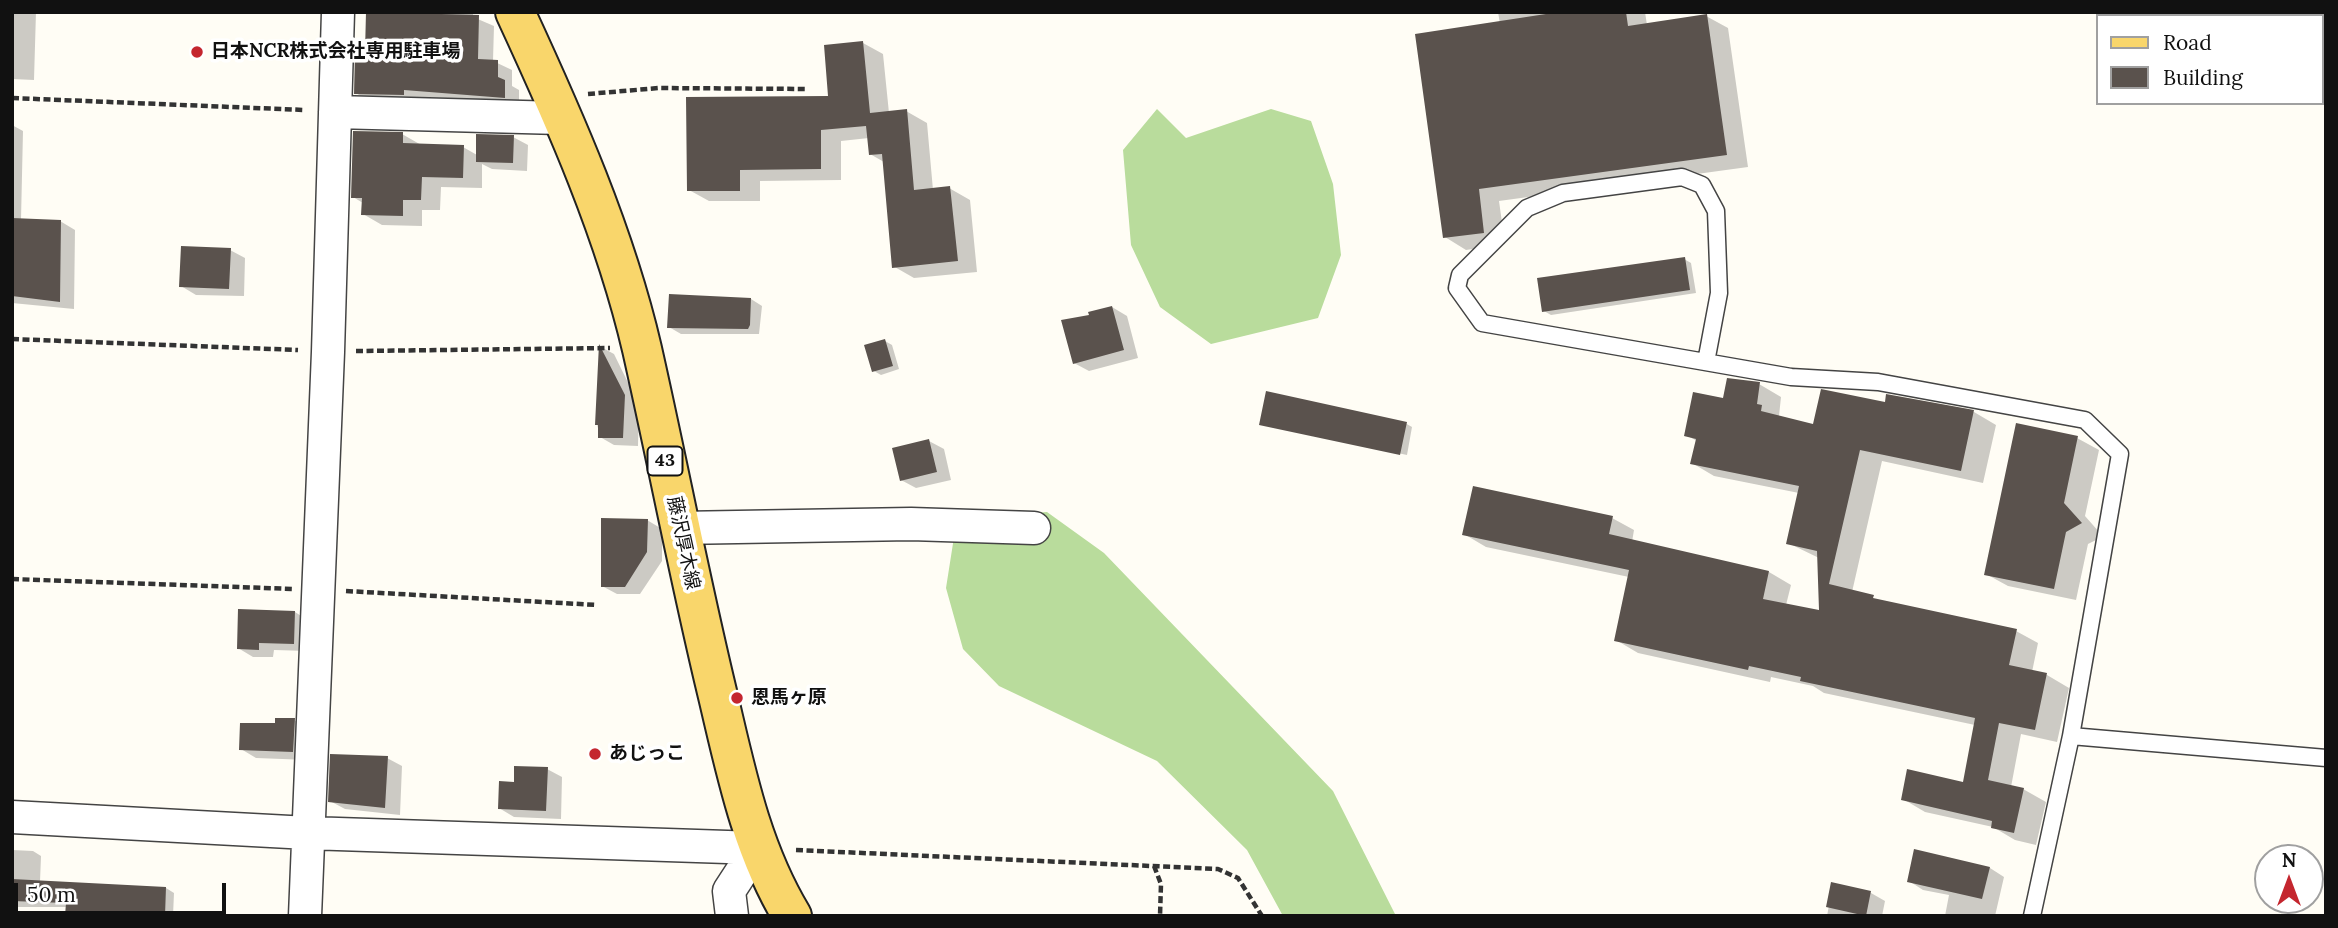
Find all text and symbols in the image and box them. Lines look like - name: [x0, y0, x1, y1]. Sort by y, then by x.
- legend: [2096, 14, 2324, 105]
- text: Road: [2163, 29, 2212, 56]
- place label: 日本NCR株式会社専用駐車場: [211, 41, 461, 63]
- marker: 日本NCR株式会社専用駐車場: [189, 44, 205, 60]
- text: Building: [2163, 64, 2243, 91]
- road number: 43: [648, 447, 682, 476]
- street label: 藤沢厚木線: [662, 494, 704, 592]
- place label: 恩馬ヶ原: [751, 687, 827, 709]
- marker: 恩馬ヶ原: [729, 690, 745, 706]
- place label: あじっこ: [609, 743, 685, 765]
- marker: あじっこ: [587, 746, 603, 762]
- north arrow: [2254, 844, 2324, 914]
- text: N: [2282, 848, 2296, 872]
- scale bar: [18, 869, 229, 913]
- text: 50 m: [27, 881, 76, 908]

